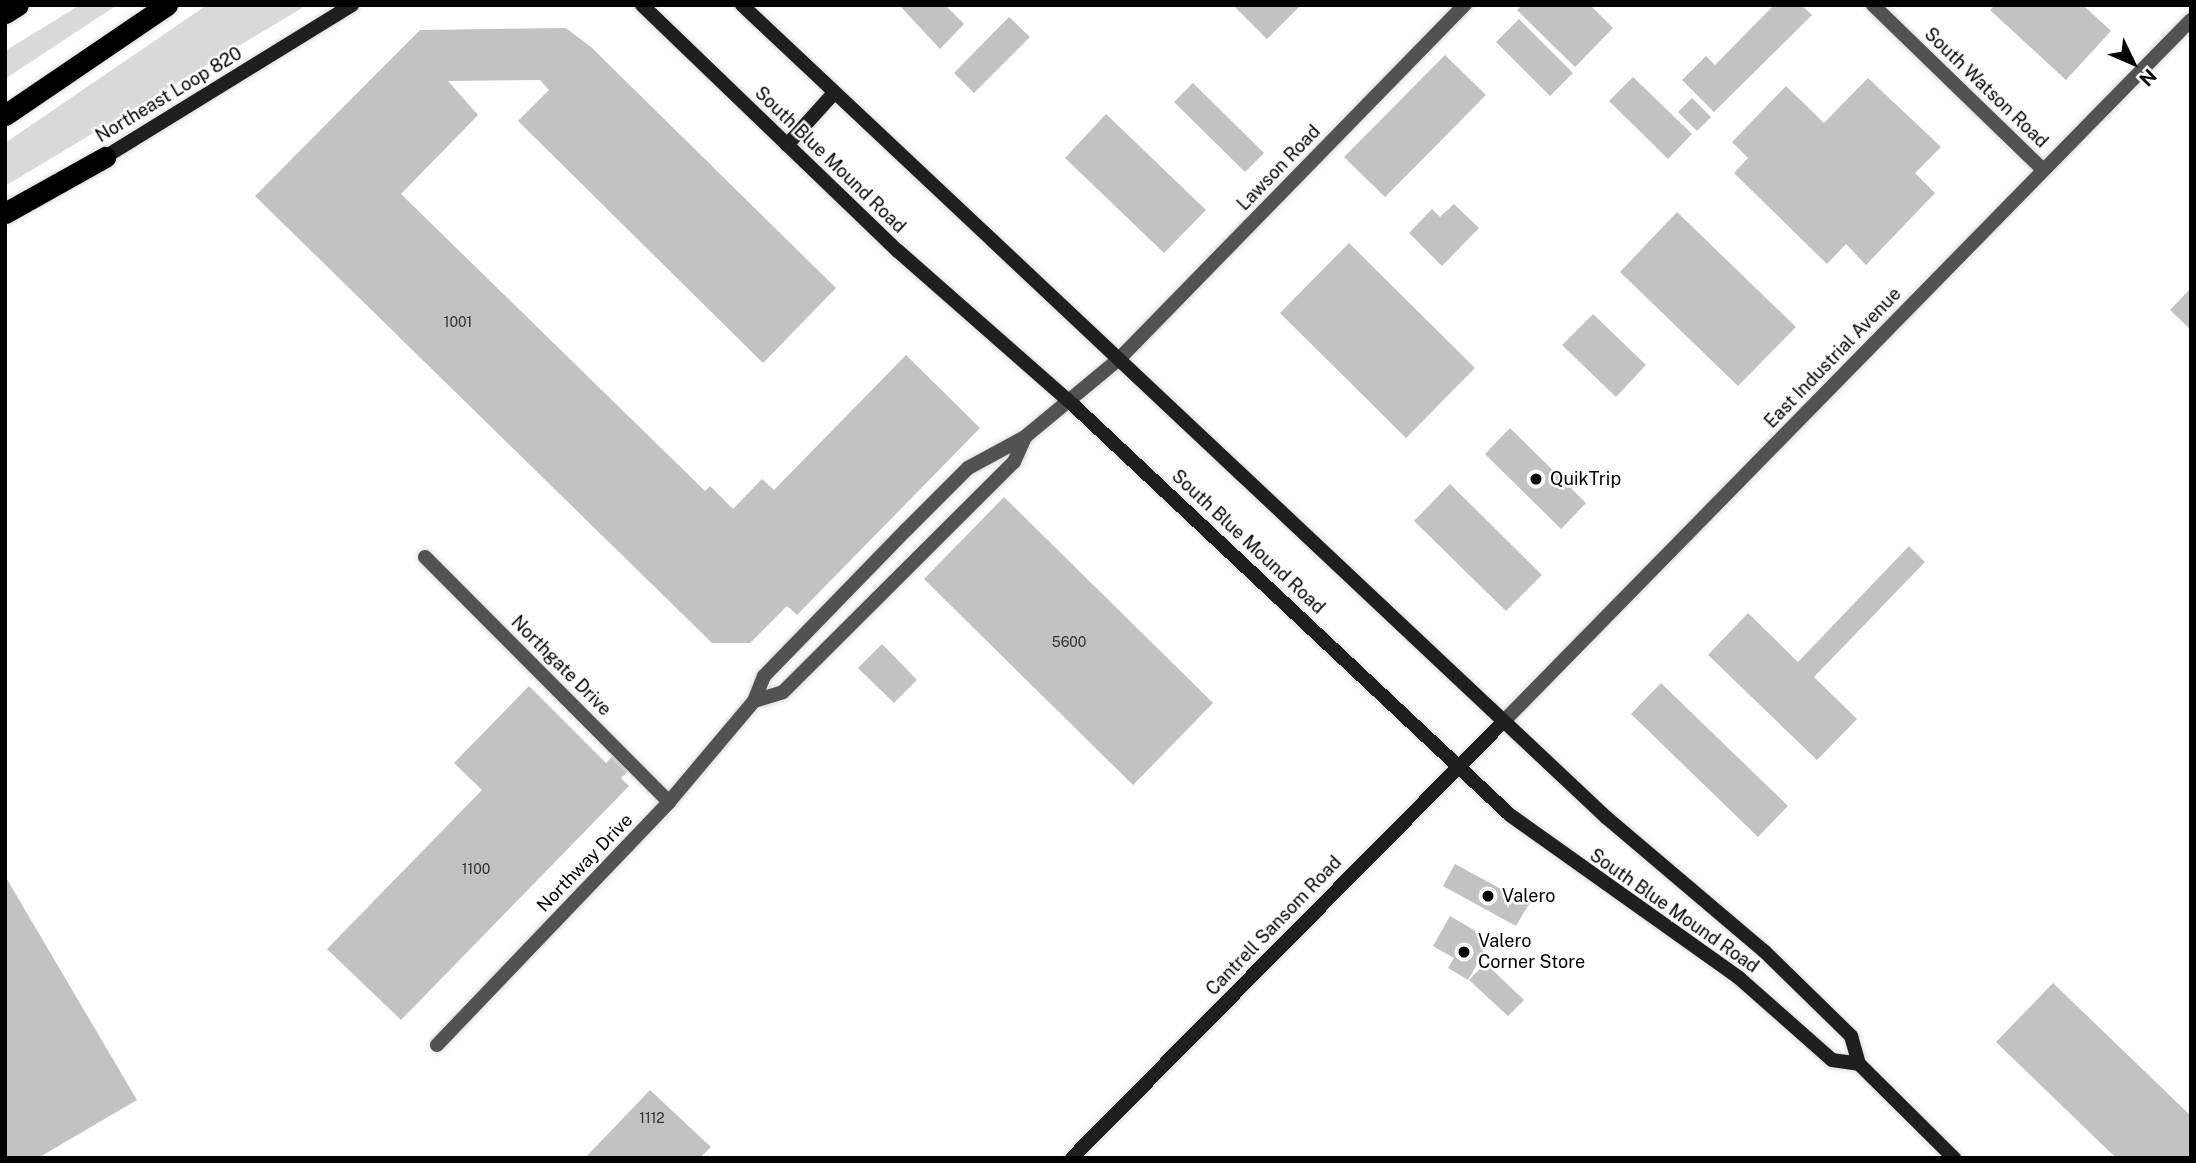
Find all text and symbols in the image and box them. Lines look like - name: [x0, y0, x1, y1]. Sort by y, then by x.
- street label: South Watson Road: [1920, 23, 2052, 153]
- north arrow: [2098, 28, 2168, 98]
- street label: Northeast Loop 820: [92, 43, 246, 147]
- text: N: [2135, 65, 2161, 91]
- street label: South Blue Mound Road: [750, 82, 910, 238]
- street label: Lawson Road: [1233, 121, 1325, 215]
- street label: East Industrial Avenue: [1760, 283, 1906, 433]
- house number: 1001: [444, 314, 472, 330]
- street label: South Blue Mound Road: [1167, 465, 1329, 619]
- place label: QuikTrip: [1550, 468, 1621, 490]
- marker: QuikTrip: [1528, 471, 1544, 487]
- street label: Northgate Drive: [506, 611, 616, 721]
- house number: 5600: [1052, 634, 1086, 650]
- street label: Northway Drive: [533, 809, 637, 917]
- street label: South Blue Mound Road: [1585, 844, 1763, 978]
- street label: Cantrell Sansom Road: [1202, 852, 1346, 1000]
- house number: 1100: [462, 861, 490, 877]
- place label: Valero: [1502, 885, 1556, 907]
- marker: Valero: [1480, 888, 1496, 904]
- place label: Valero Corner Store: [1478, 931, 1585, 974]
- marker: Valero Corner Store: [1456, 944, 1472, 960]
- house number: 1112: [639, 1110, 665, 1126]

